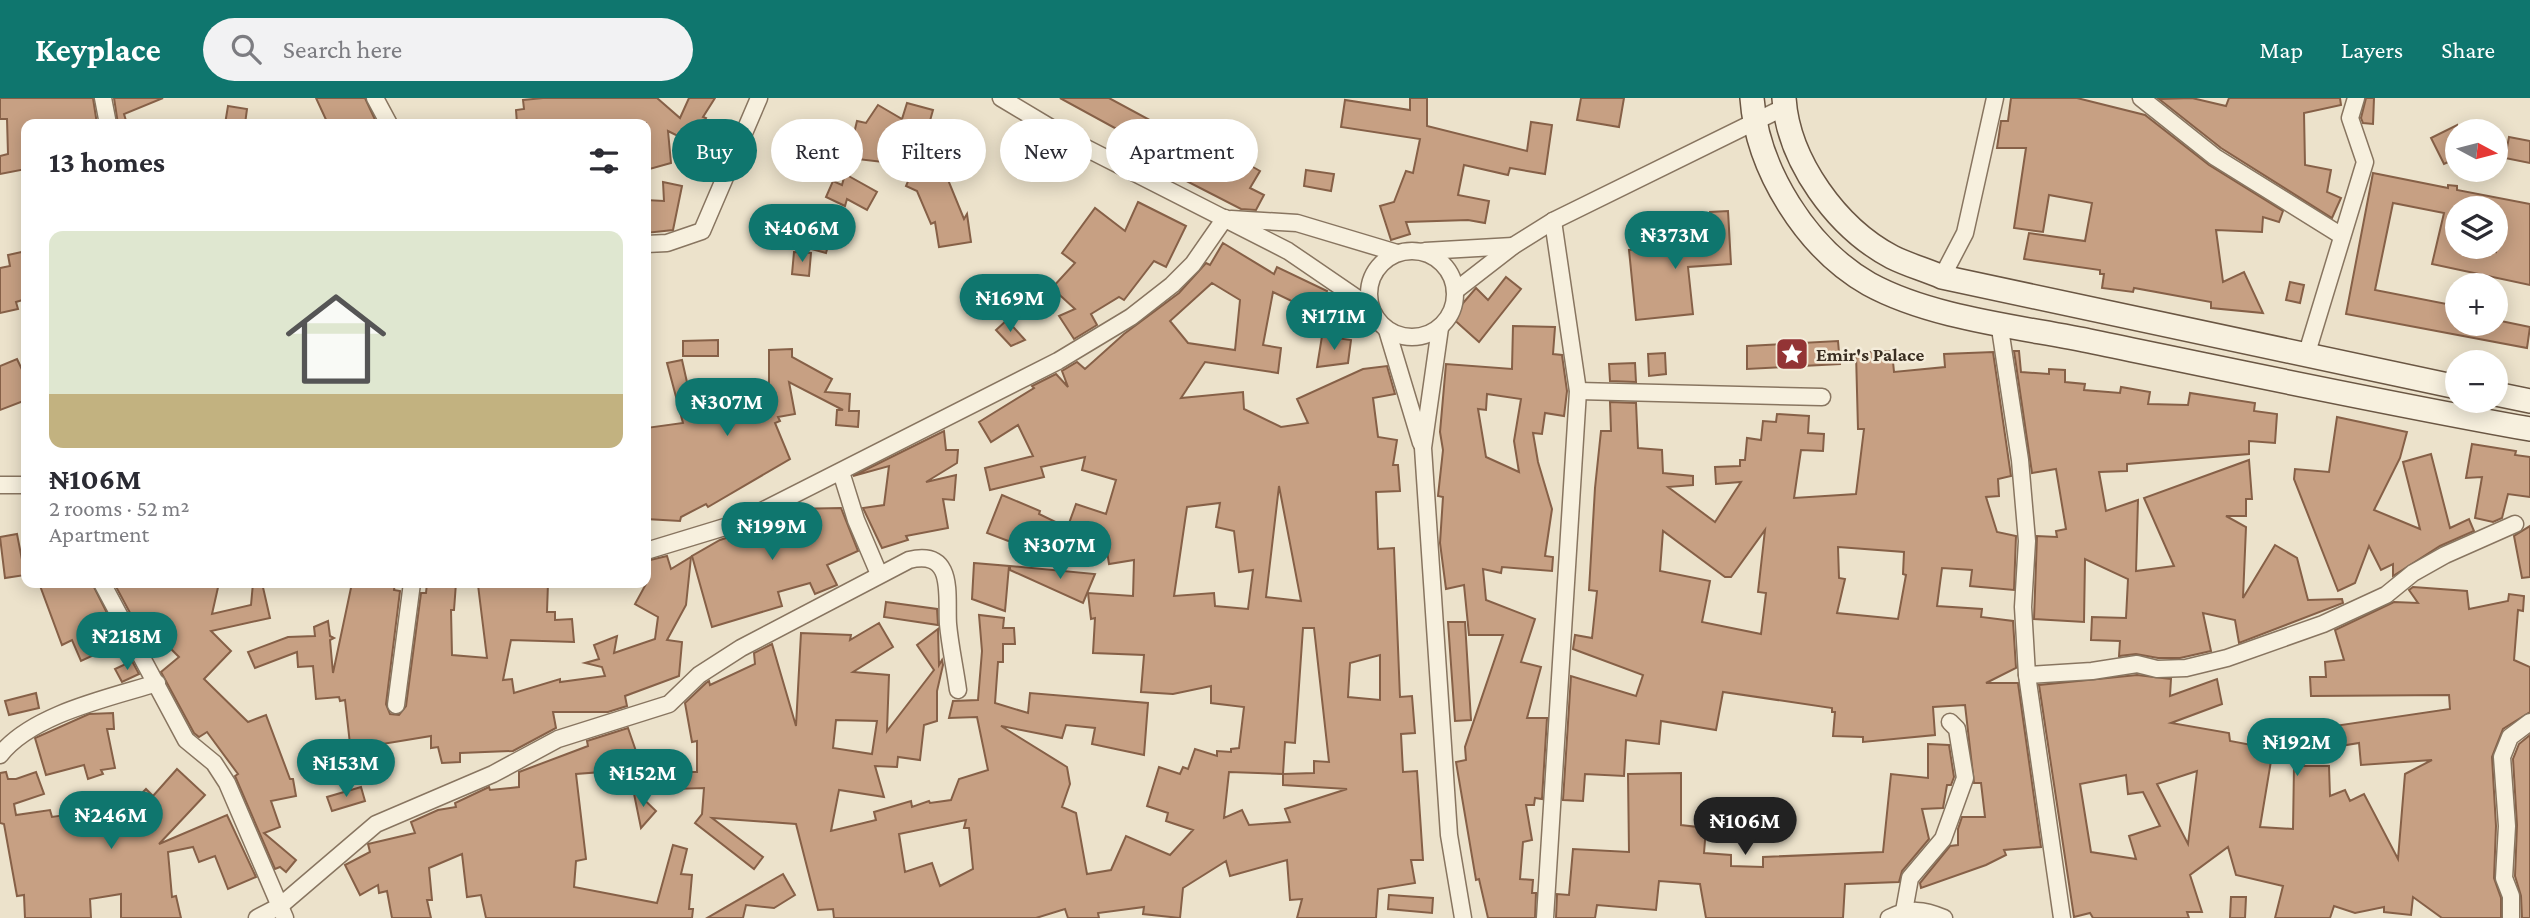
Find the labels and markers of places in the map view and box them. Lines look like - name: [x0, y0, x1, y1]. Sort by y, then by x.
- pin: ₦406M: [753, 204, 851, 264]
- pin: ₦373M: [1626, 212, 1724, 271]
- pin: ₦169M: [961, 274, 1059, 334]
- pin: ₦171M: [1285, 292, 1383, 352]
- place icon: Emir's Palace: [1773, 335, 1811, 373]
- place label: Emir's Palace: [1816, 344, 1924, 365]
- pin: ₦307M: [678, 378, 776, 438]
- pin: ₦199M: [723, 503, 821, 562]
- pin: ₦307M: [1011, 522, 1109, 581]
- pin: ₦218M: [78, 612, 176, 672]
- pin: ₦192M: [2248, 718, 2346, 778]
- pin: ₦153M: [297, 740, 395, 799]
- pin: ₦152M: [594, 750, 692, 809]
- pin: ₦246M: [62, 792, 160, 851]
- pin: ₦106M: [1696, 798, 1794, 857]

